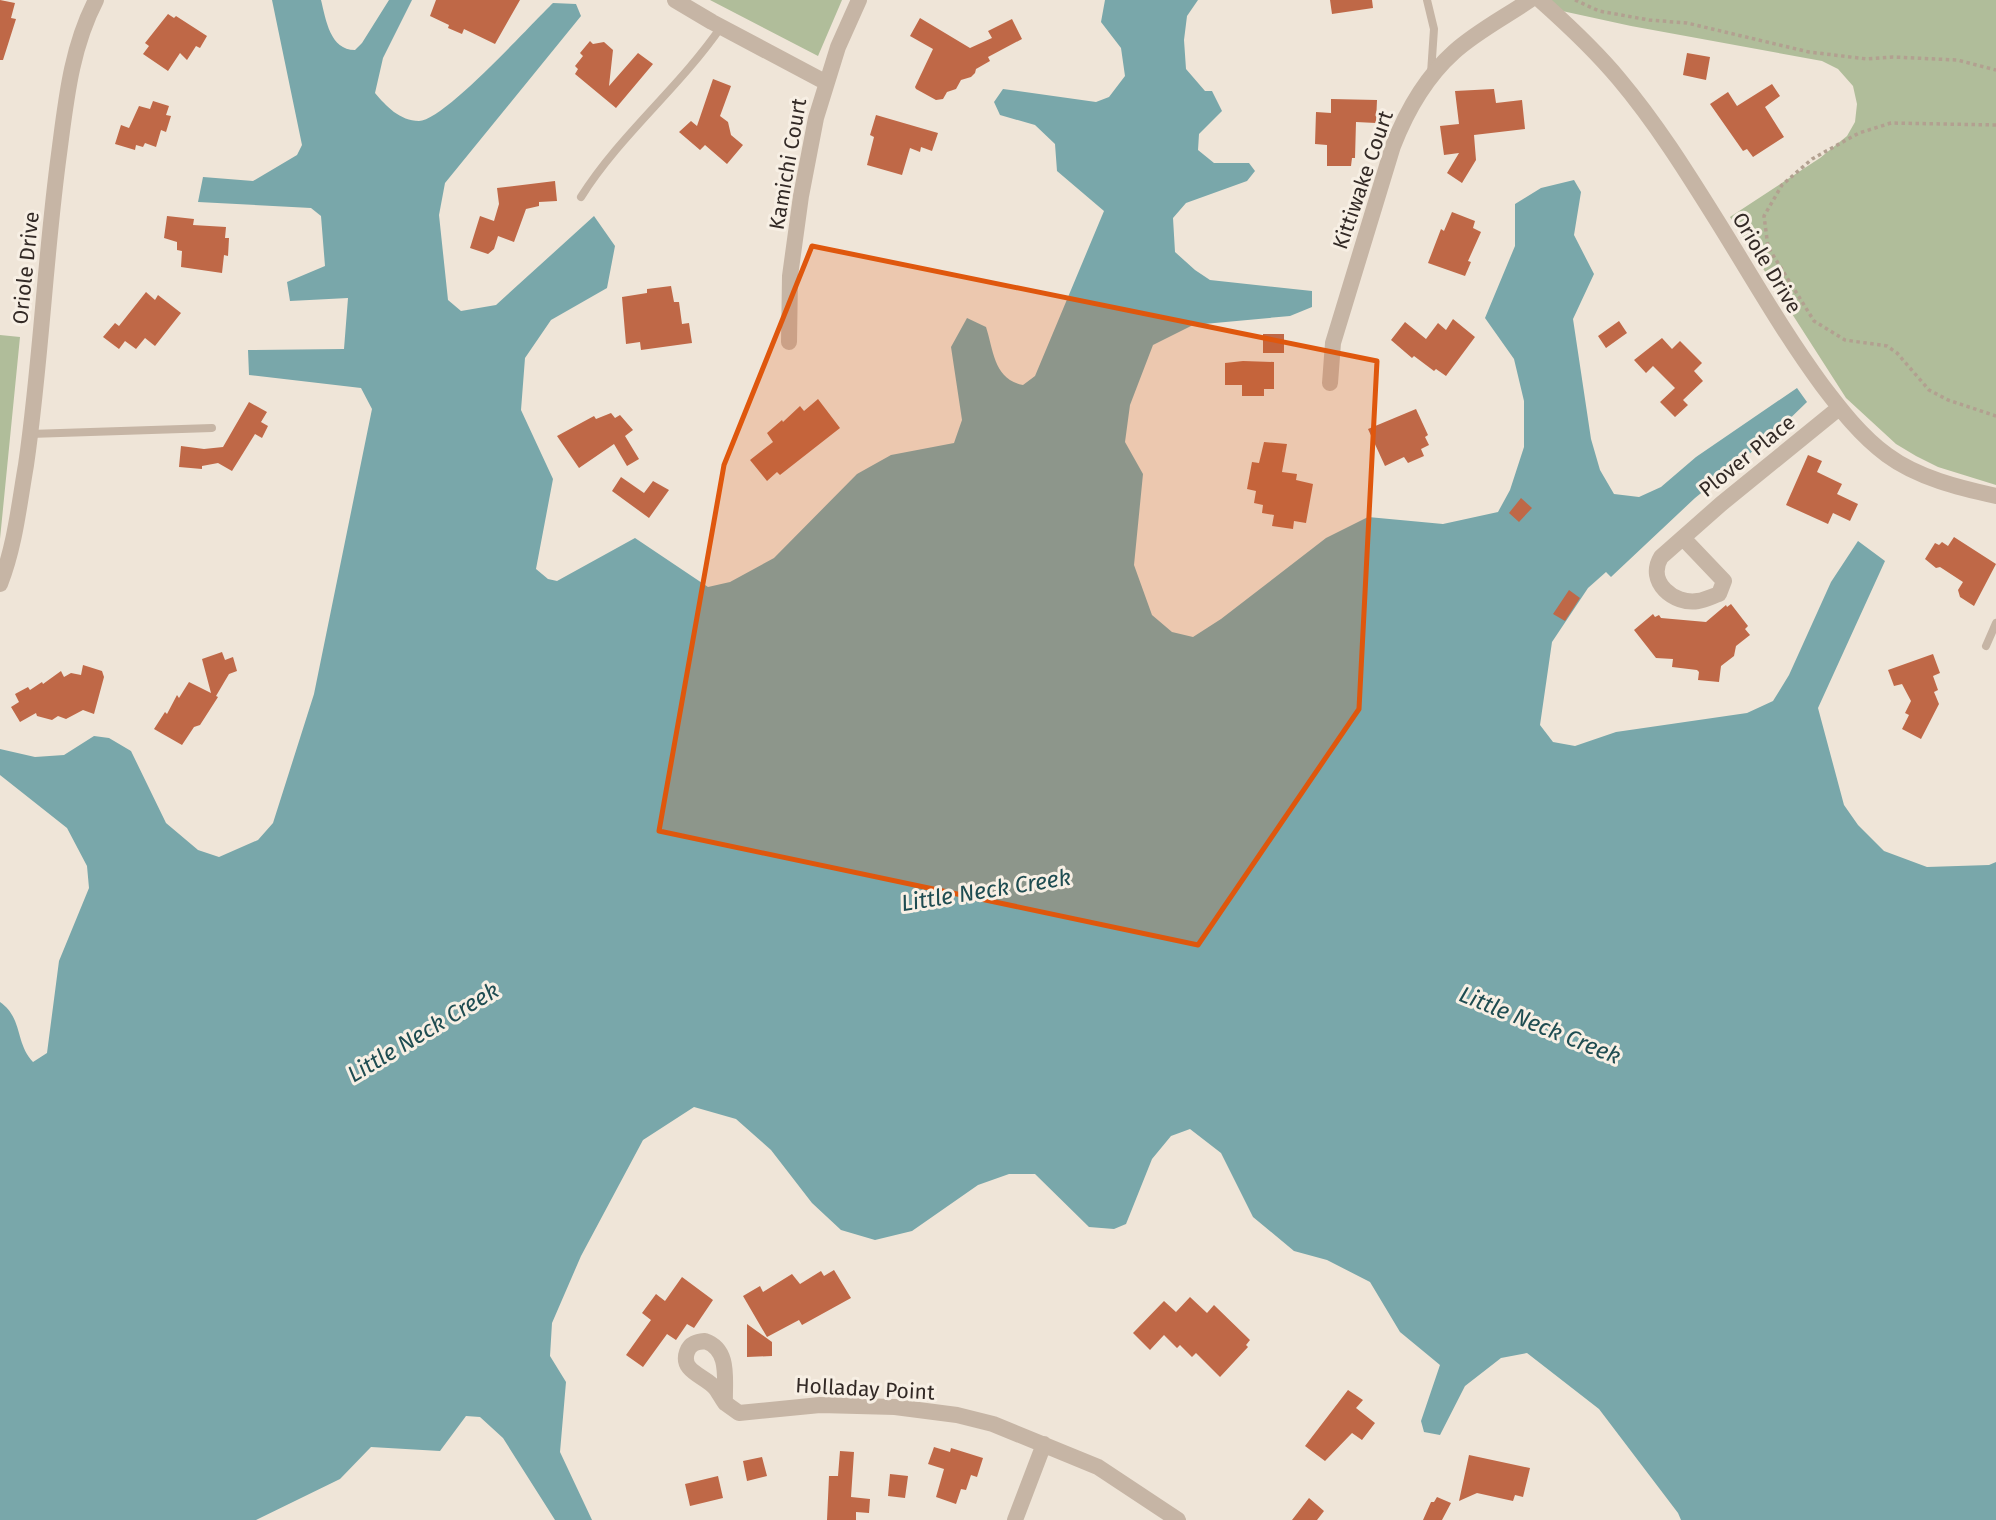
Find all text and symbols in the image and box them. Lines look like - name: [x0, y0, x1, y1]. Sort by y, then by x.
- street label: Kamichi Court: [764, 96, 812, 232]
- street label: Kittiwake Court: [1327, 107, 1399, 253]
- street label: Oriole Drive: [1727, 208, 1807, 318]
- street label: Oriole Drive: [7, 210, 45, 326]
- street label: Plover Place: [1694, 409, 1800, 503]
- water label: Little Neck Creek: [899, 863, 1073, 917]
- water label: Little Neck Creek: [342, 976, 504, 1088]
- water label: Little Neck Creek: [1455, 980, 1625, 1070]
- street label: Holladay Point: [795, 1372, 936, 1406]

